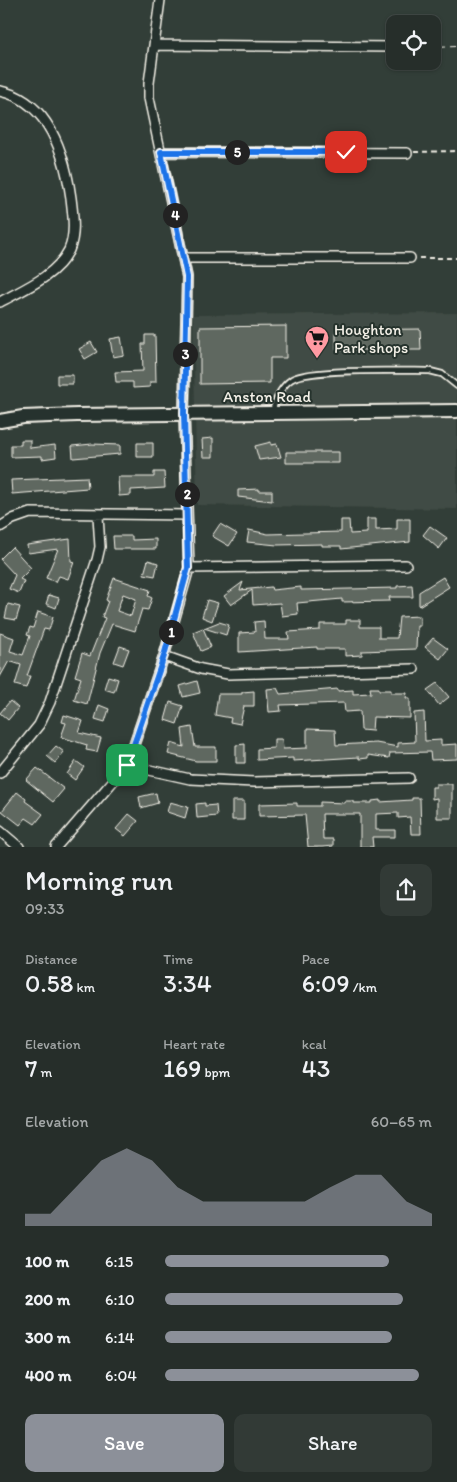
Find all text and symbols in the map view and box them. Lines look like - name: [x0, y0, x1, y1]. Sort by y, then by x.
- map controls: [386, 15, 441, 70]
- button: locate: [386, 15, 441, 70]
- pin: [325, 131, 367, 173]
- icon: check: [332, 138, 360, 166]
- pin: 5: [224, 140, 250, 164]
- text: 5: [234, 144, 241, 161]
- pin: 4: [162, 202, 188, 228]
- text: 4: [171, 207, 180, 224]
- place label: Houghton Park shops: [334, 320, 408, 357]
- supermarket icon: Houghton Park shops: [304, 325, 330, 359]
- pin: 3: [172, 342, 198, 366]
- text: 3: [182, 346, 189, 363]
- street label: Anston Road: [223, 387, 311, 406]
- pin: 2: [174, 482, 200, 506]
- text: 2: [184, 486, 191, 503]
- pin: 1: [158, 620, 184, 644]
- text: 1: [168, 624, 175, 641]
- pin: [106, 744, 148, 786]
- icon: arrive: [113, 751, 141, 779]
- text: Morning run: [25, 863, 173, 897]
- button: share: [380, 864, 432, 916]
- text: 09:33: [25, 899, 65, 918]
- text: Distance: [25, 951, 77, 968]
- text: Time: [163, 951, 193, 968]
- text: Pace: [302, 951, 330, 968]
- text: 0.58: [25, 968, 73, 998]
- text: 3:34: [163, 968, 212, 998]
- text: 6:09: [302, 968, 349, 998]
- text: km: [73, 979, 95, 996]
- text: /km: [349, 979, 377, 996]
- text: Elevation: [25, 1036, 81, 1053]
- text: Heart rate: [163, 1036, 225, 1053]
- text: kcal: [302, 1036, 327, 1053]
- text: 7: [25, 1053, 37, 1083]
- text: 169: [163, 1053, 201, 1083]
- text: 43: [302, 1053, 330, 1083]
- text: m: [37, 1064, 52, 1081]
- text: bpm: [201, 1064, 230, 1081]
- text: Elevation: [25, 1112, 89, 1131]
- text: 60–65 m: [371, 1112, 432, 1131]
- text: 100 m: [25, 1252, 69, 1271]
- text: 6:15: [105, 1252, 133, 1271]
- text: 200 m: [25, 1290, 70, 1309]
- text: 6:10: [105, 1290, 135, 1309]
- text: 300 m: [25, 1328, 71, 1347]
- text: 6:14: [105, 1328, 134, 1347]
- text: 400 m: [25, 1366, 71, 1385]
- text: 6:04: [105, 1366, 137, 1385]
- button: Save: [25, 1414, 224, 1472]
- button: Share: [234, 1414, 432, 1472]

